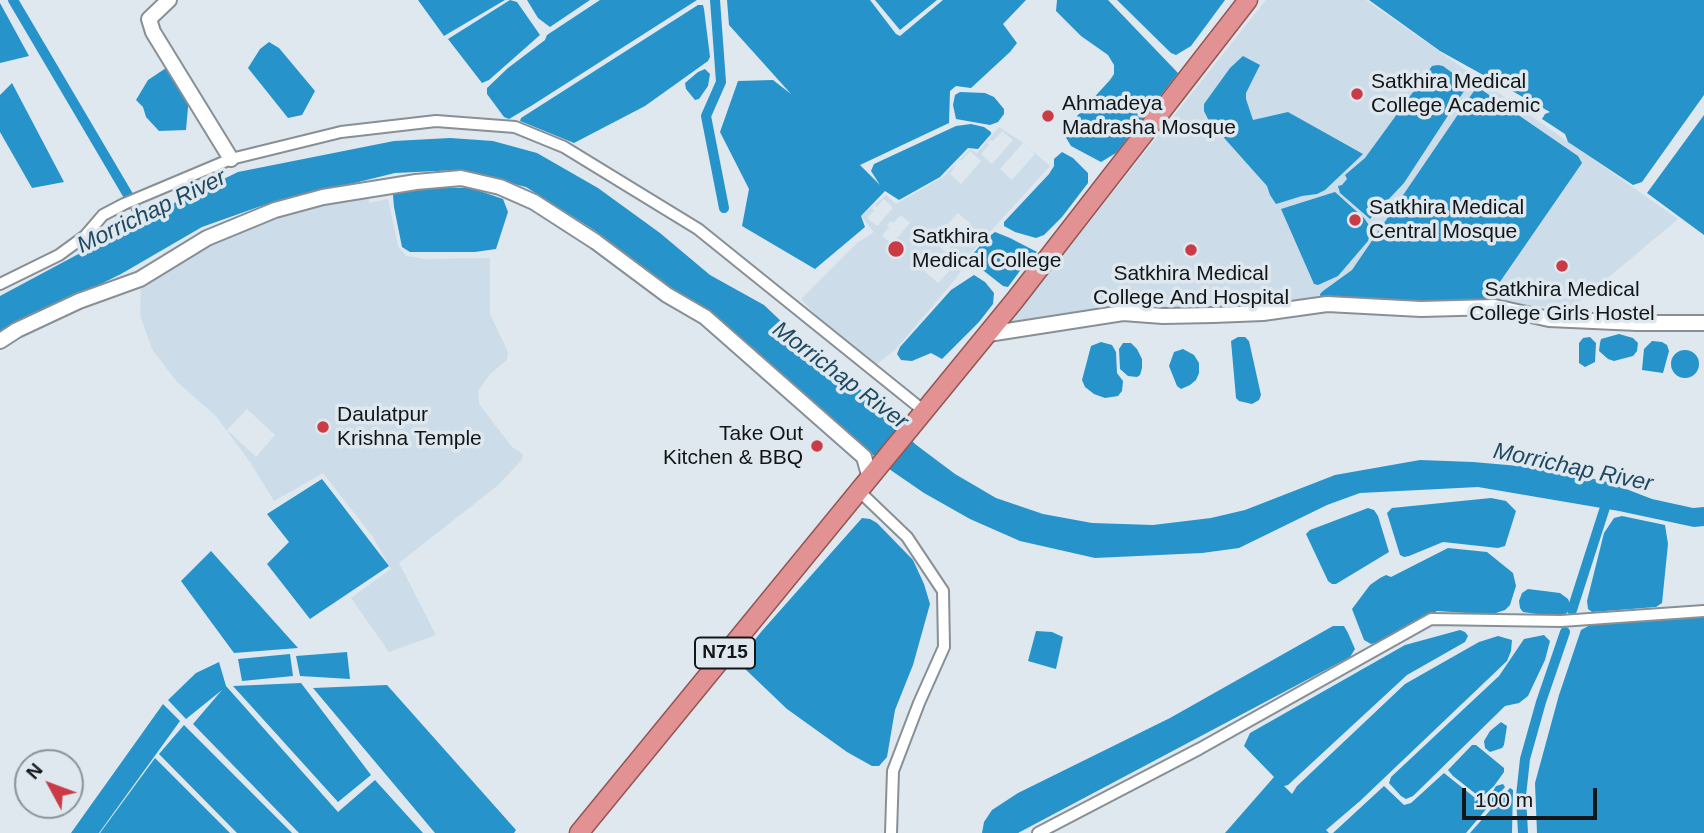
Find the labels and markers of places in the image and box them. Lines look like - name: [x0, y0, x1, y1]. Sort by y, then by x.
- place label: Satkhira Medical College Academic: [1371, 69, 1540, 119]
- marker: Satkhira Medical College Academic: [1349, 86, 1365, 102]
- place label: Ahmadeya Madrasha Mosque: [1062, 91, 1236, 141]
- marker: Ahmadeya Madrasha Mosque: [1040, 108, 1056, 124]
- place label: Satkhira Medical Central Mosque: [1369, 195, 1524, 245]
- marker: Satkhira Medical Central Mosque: [1347, 212, 1363, 228]
- place label: Satkhira Medical College: [912, 224, 1061, 274]
- marker: Satkhira Medical College: [886, 239, 906, 259]
- marker: Satkhira Medical College And Hospital: [1183, 242, 1199, 258]
- marker: Satkhira Medical College Girls Hostel: [1554, 258, 1570, 274]
- place label: Satkhira Medical College And Hospital: [1093, 261, 1289, 311]
- place label: Satkhira Medical College Girls Hostel: [1469, 277, 1655, 327]
- place label: Daulatpur Krishna Temple: [337, 402, 482, 452]
- marker: Daulatpur Krishna Temple: [315, 419, 331, 435]
- place label: Take Out Kitchen & BBQ: [663, 421, 803, 471]
- marker: Take Out Kitchen & BBQ: [809, 438, 825, 454]

